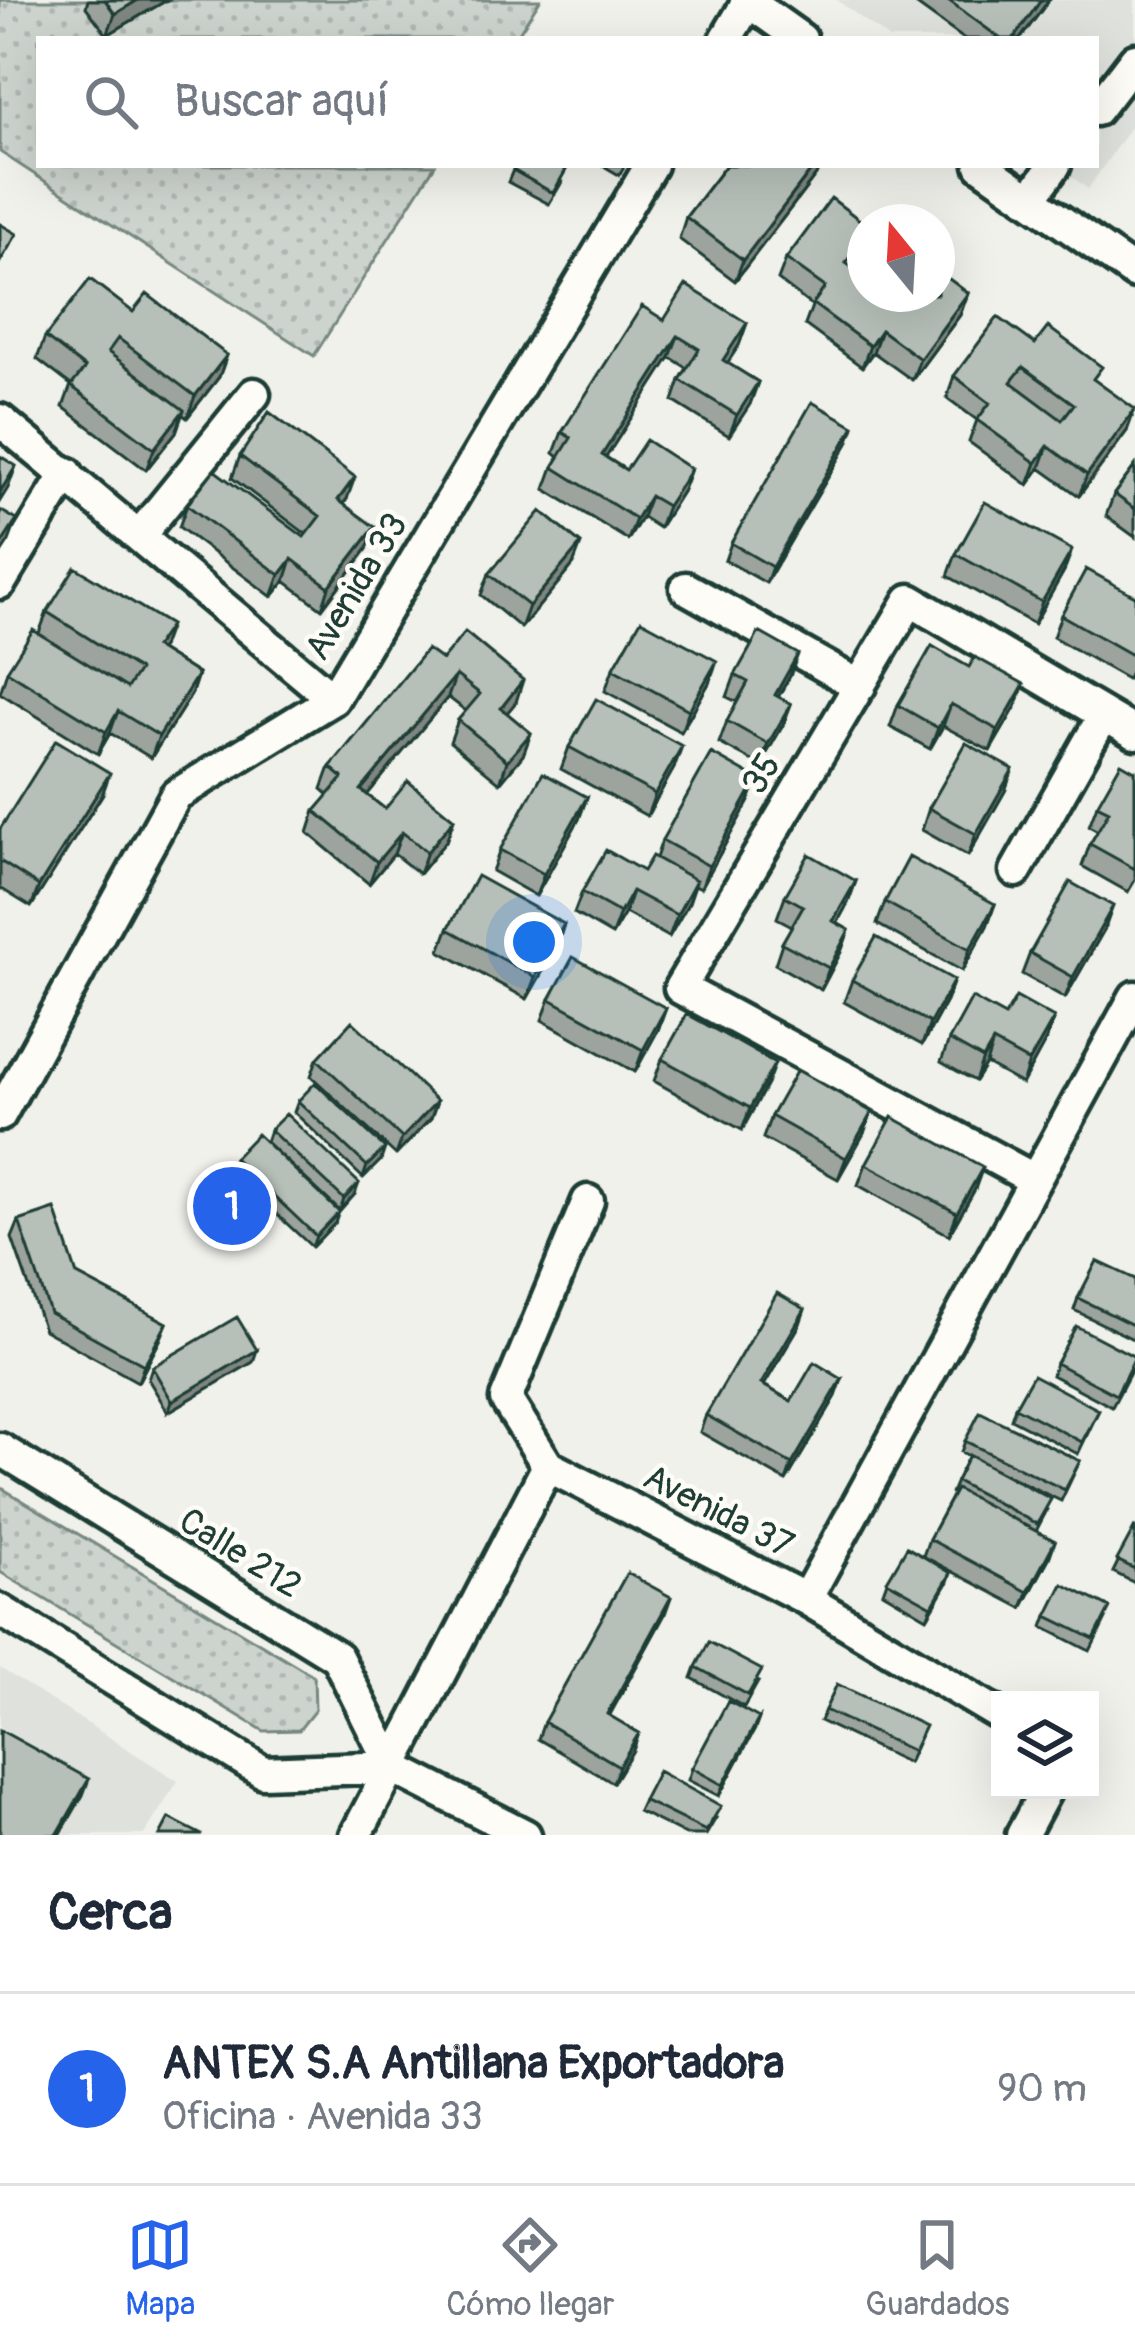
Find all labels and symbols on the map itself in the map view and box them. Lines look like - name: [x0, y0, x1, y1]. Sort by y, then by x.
- north arrow: [847, 204, 955, 312]
- street label: Avenida 33: [295, 505, 418, 668]
- street label: 35: [732, 745, 791, 802]
- your location: [504, 912, 564, 972]
- pin: 1: [193, 1161, 271, 1251]
- street label: Avenida 37: [636, 1454, 801, 1568]
- street label: Calle 212: [171, 1498, 310, 1608]

